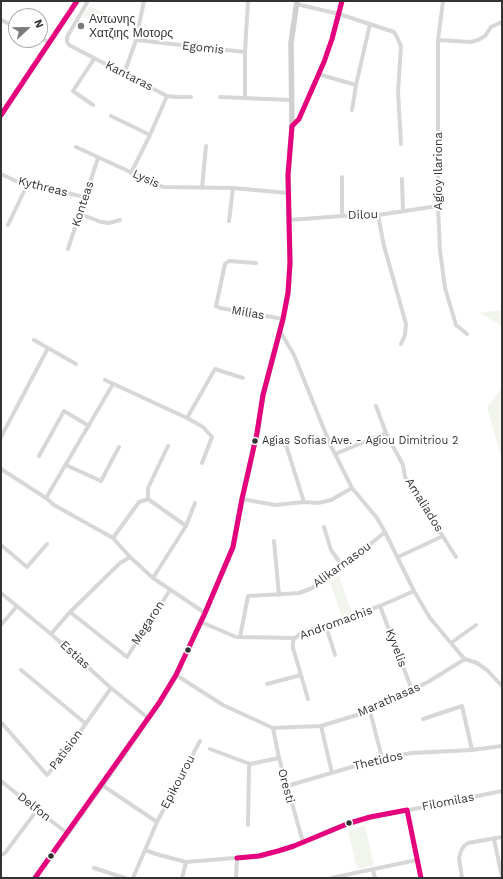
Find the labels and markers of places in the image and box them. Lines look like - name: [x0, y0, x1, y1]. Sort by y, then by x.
- place label: Αντωνης Χατζιης Μοτορς: [89, 12, 173, 40]
- marker: Αντωνης Χατζιης Μοτορς: [76, 21, 86, 31]
- place label: Agias Sofias Ave. - Agiou Dimitriou 2: [262, 434, 458, 448]
- marker: Agias Sofias Ave. - Agiou Dimitriou 2: [250, 436, 260, 446]
- unlabelled marker: [183, 645, 193, 655]
- unlabelled marker: [344, 818, 354, 828]
- unlabelled marker: [46, 851, 56, 861]

